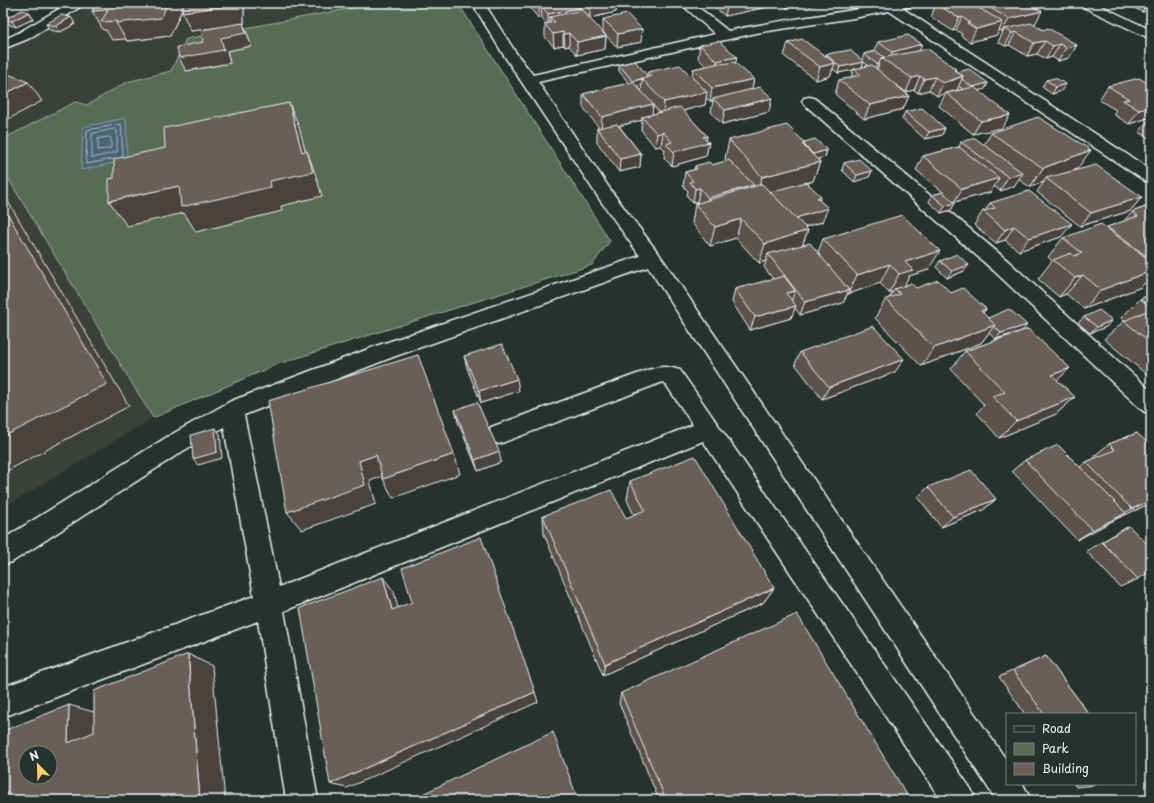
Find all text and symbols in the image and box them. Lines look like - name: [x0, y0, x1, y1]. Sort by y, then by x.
- legend: [1006, 713, 1136, 785]
- text: Road: [1042, 719, 1071, 737]
- text: Park: [1042, 739, 1069, 757]
- north arrow: [18, 745, 58, 785]
- text: N: [27, 746, 41, 765]
- text: Building: [1042, 759, 1089, 777]

